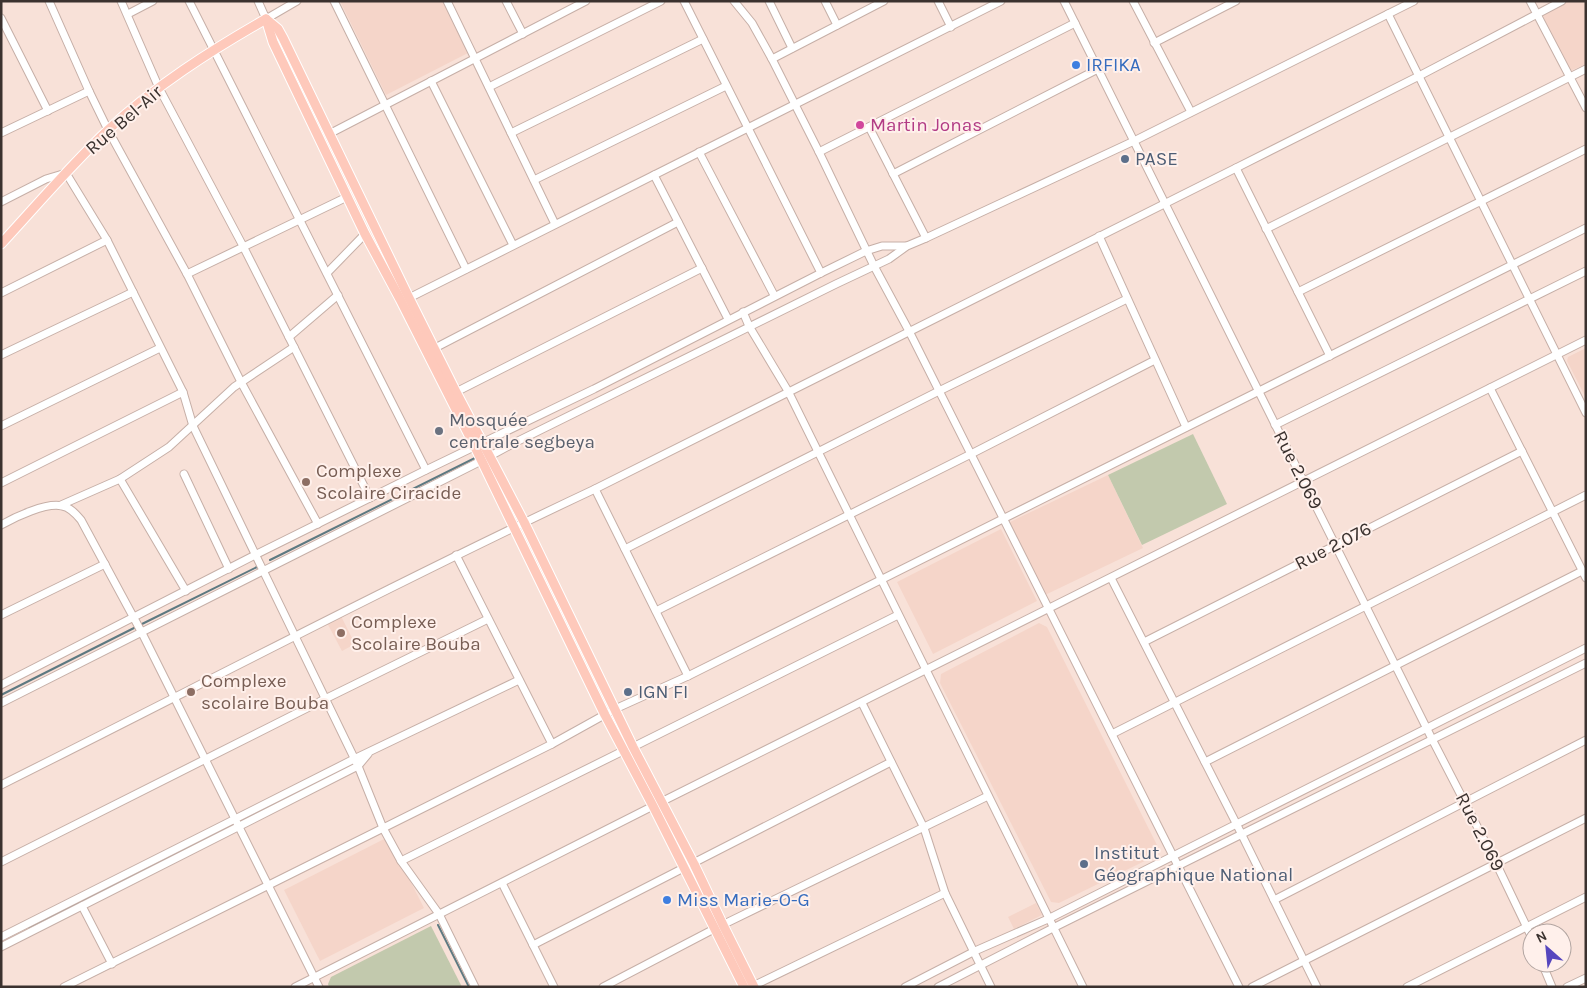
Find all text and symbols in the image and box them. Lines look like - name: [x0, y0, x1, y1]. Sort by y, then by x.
- place label: IRFIKA: [1086, 54, 1141, 76]
- marker: IRFIKA: [1070, 59, 1082, 71]
- street label: Rue Bel-Air: [81, 81, 167, 159]
- place label: Martin Jonas: [870, 114, 982, 136]
- marker: Martin Jonas: [854, 119, 866, 131]
- place label: PASE: [1135, 148, 1178, 170]
- marker: PASE: [1119, 153, 1131, 165]
- place label: Mosquée centrale segbeya: [449, 409, 595, 453]
- marker: Mosquée centrale segbeya: [433, 425, 445, 437]
- street label: Rue 2.069: [1269, 427, 1327, 513]
- place label: Complexe Scolaire Ciracide: [316, 460, 461, 504]
- marker: Complexe Scolaire Ciracide: [300, 476, 312, 488]
- street label: Rue 2.076: [1291, 517, 1375, 575]
- place label: Complexe Scolaire Bouba: [351, 611, 481, 655]
- marker: Complexe Scolaire Bouba: [335, 627, 347, 639]
- place label: Complexe scolaire Bouba: [201, 670, 329, 714]
- place label: IGN FI: [638, 681, 688, 703]
- marker: Complexe scolaire Bouba: [185, 686, 197, 698]
- marker: IGN FI: [622, 686, 634, 698]
- street label: Rue 2.069: [1451, 789, 1509, 875]
- place label: Institut Géographique National: [1094, 842, 1293, 886]
- marker: Institut Géographique National: [1078, 858, 1090, 870]
- place label: Miss Marie-O-G: [677, 889, 810, 911]
- marker: Miss Marie-O-G: [661, 894, 673, 906]
- north arrow: [1522, 923, 1572, 973]
- text: N: [1533, 927, 1550, 947]

